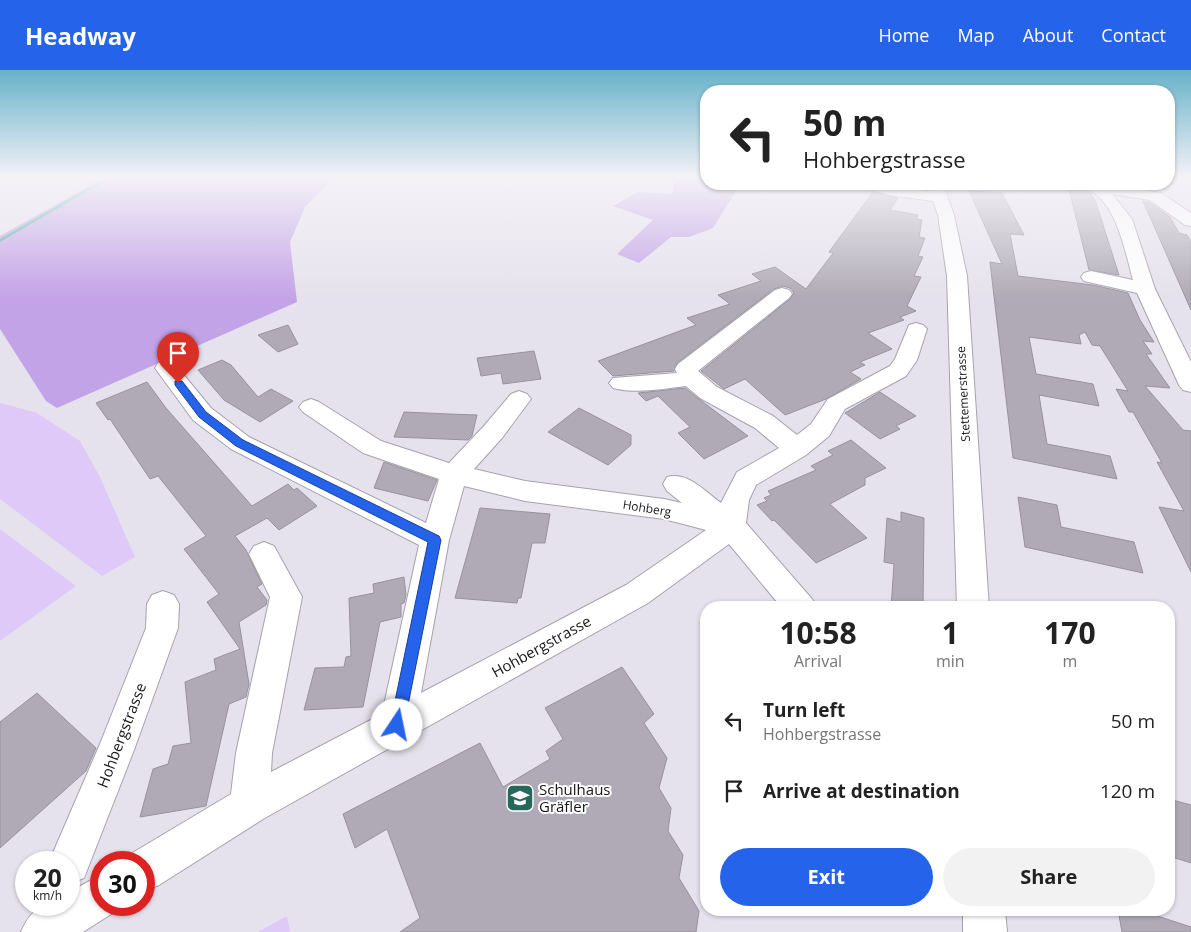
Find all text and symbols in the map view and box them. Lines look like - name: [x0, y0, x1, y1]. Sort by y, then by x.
- text: Headway: [25, 19, 136, 52]
- text: Home: [879, 23, 929, 47]
- text: Map: [957, 23, 995, 47]
- text: About: [1023, 23, 1073, 47]
- text: Contact: [1101, 23, 1166, 47]
- text: 50 m: [803, 99, 886, 146]
- icon: left: [720, 105, 785, 170]
- text: Hohbergstrasse: [803, 144, 966, 174]
- pin: [157, 332, 199, 383]
- icon: arrive: [164, 339, 192, 367]
- street label: Stettemerstrasse: [952, 346, 974, 442]
- street label: Hohberg: [622, 496, 673, 520]
- street label: Hohbergstrasse: [488, 610, 594, 682]
- text: 10:58: [779, 612, 857, 653]
- text: 1: [942, 612, 959, 653]
- text: 170: [1044, 612, 1096, 653]
- text: Arrival: [794, 650, 842, 672]
- text: min: [936, 650, 965, 672]
- text: m: [1062, 650, 1077, 672]
- street label: Hohbergstrasse: [92, 680, 150, 790]
- text: Turn left: [763, 697, 845, 723]
- position arrow: [370, 698, 422, 750]
- icon: left: [720, 707, 748, 735]
- text: 50 m: [1111, 708, 1155, 734]
- text: Hohbergstrasse: [763, 723, 881, 745]
- icon: arrive: [720, 777, 748, 805]
- text: Arrive at destination: [763, 778, 960, 804]
- text: 120 m: [1100, 778, 1155, 804]
- place label: Schulhaus Gräfler: [539, 779, 610, 816]
- school or university icon: Schulhaus Gräfler: [505, 783, 535, 813]
- button: Exit: [720, 848, 933, 906]
- button: Share: [943, 848, 1155, 906]
- speed limit sign: 30: [90, 851, 155, 916]
- text: 20: [33, 860, 62, 894]
- text: km/h: [33, 887, 62, 904]

